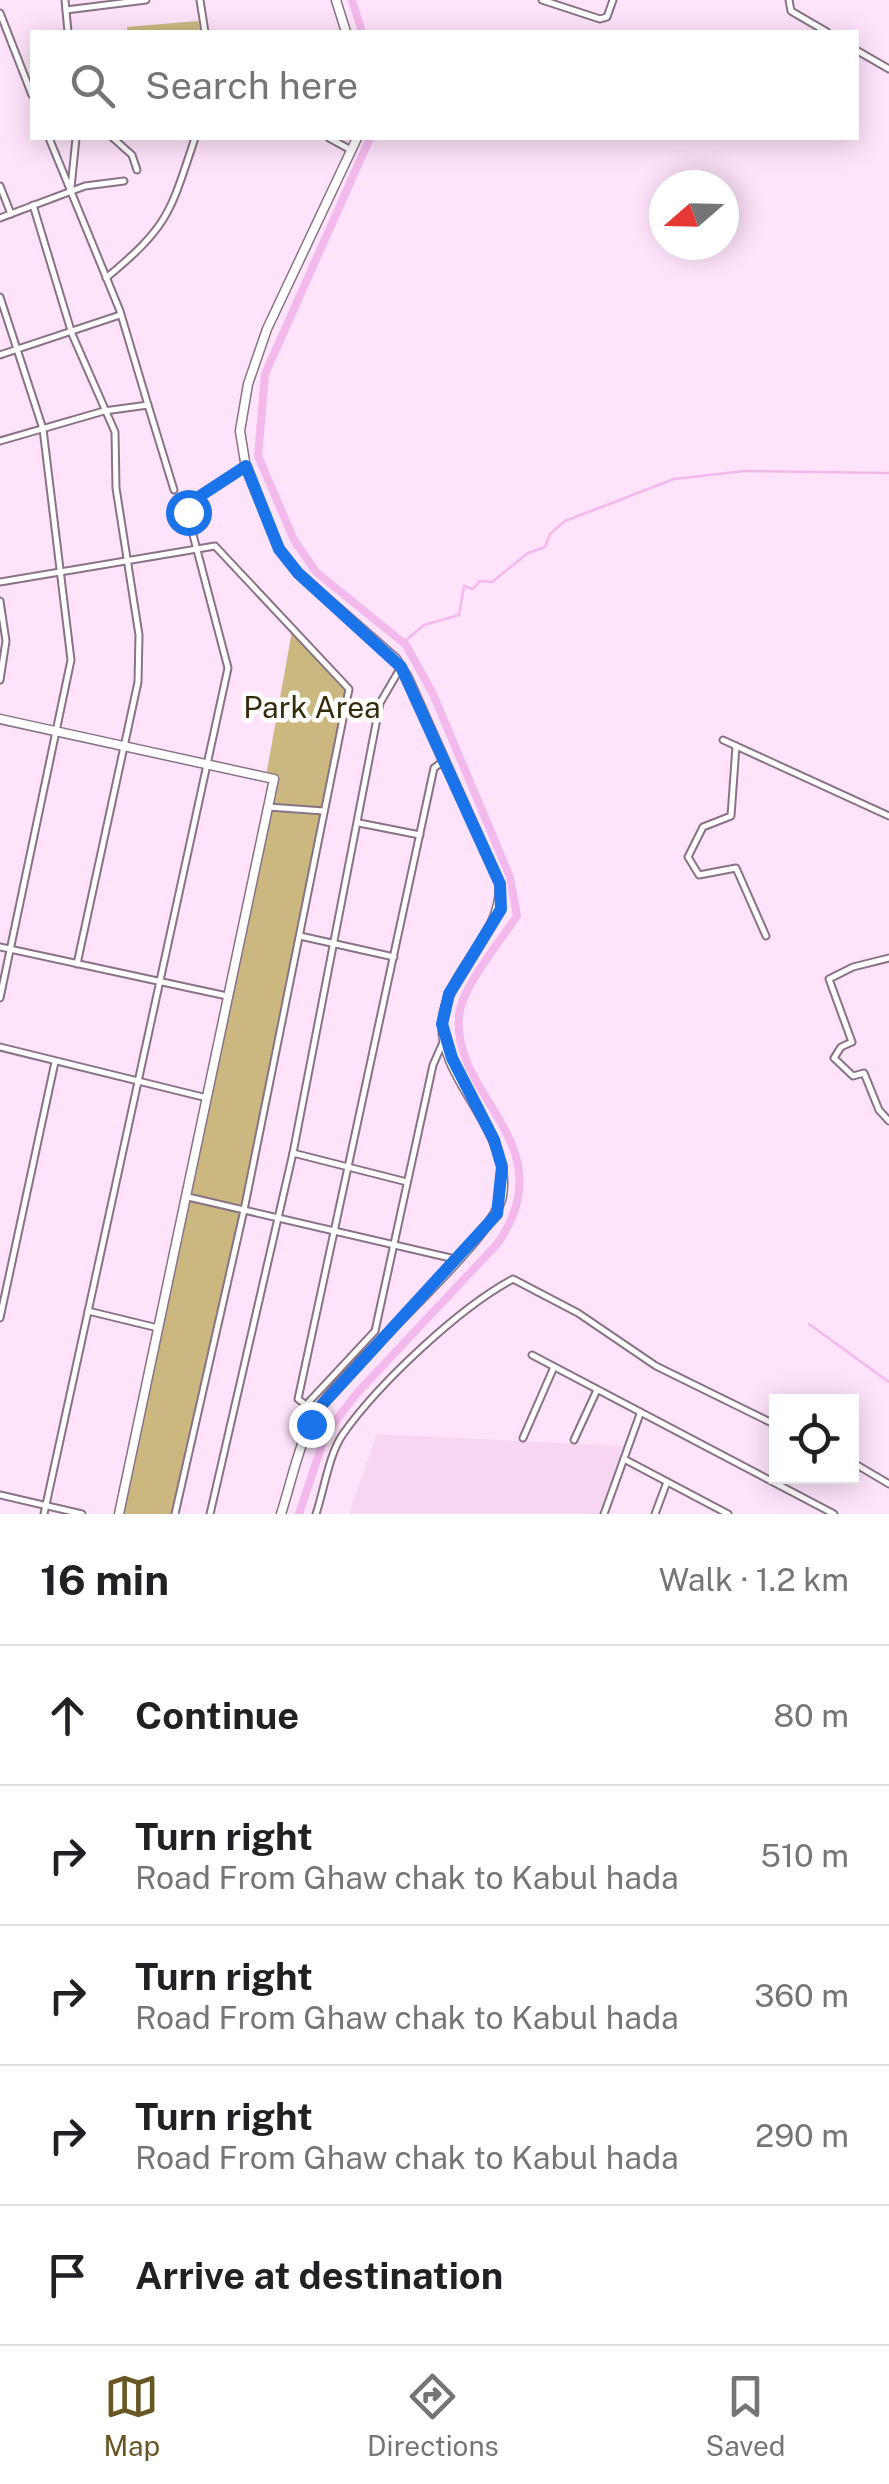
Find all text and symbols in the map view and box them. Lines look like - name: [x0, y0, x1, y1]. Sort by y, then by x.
- search box: [30, 30, 859, 140]
- icon: search: [65, 58, 120, 113]
- text: Search here: [145, 63, 358, 108]
- north arrow: [649, 170, 739, 260]
- route start: [166, 490, 212, 536]
- park label: Park Area: [243, 689, 381, 725]
- map controls: [769, 1394, 859, 1484]
- button: locate: [769, 1394, 859, 1484]
- route end: [289, 1402, 335, 1448]
- text: 16 min: [40, 1555, 169, 1604]
- text: Walk · 1.2 km: [659, 1561, 849, 1598]
- icon: ahead: [40, 1688, 95, 1743]
- text: Continue: [135, 1693, 299, 1738]
- text: 80 m: [773, 1697, 849, 1734]
- text: Turn right: [135, 1814, 313, 1859]
- icon: right: [40, 1828, 95, 1883]
- text: 510 m: [760, 1837, 849, 1874]
- text: Road From Ghaw chak to Kabul hada: [135, 1859, 679, 1896]
- text: Turn right: [135, 1954, 313, 1999]
- icon: right: [40, 1968, 95, 2023]
- text: 360 m: [754, 1977, 849, 2014]
- text: Road From Ghaw chak to Kabul hada: [135, 1999, 679, 2036]
- text: Turn right: [135, 2094, 313, 2139]
- icon: right: [40, 2108, 95, 2163]
- text: 290 m: [755, 2117, 849, 2154]
- text: Road From Ghaw chak to Kabul hada: [135, 2139, 679, 2176]
- icon: arrive: [40, 2248, 95, 2303]
- text: Arrive at destination: [135, 2253, 503, 2298]
- tab: Map: [103, 2369, 160, 2462]
- tab: Directions: [367, 2369, 499, 2462]
- tab: Saved: [705, 2369, 786, 2462]

